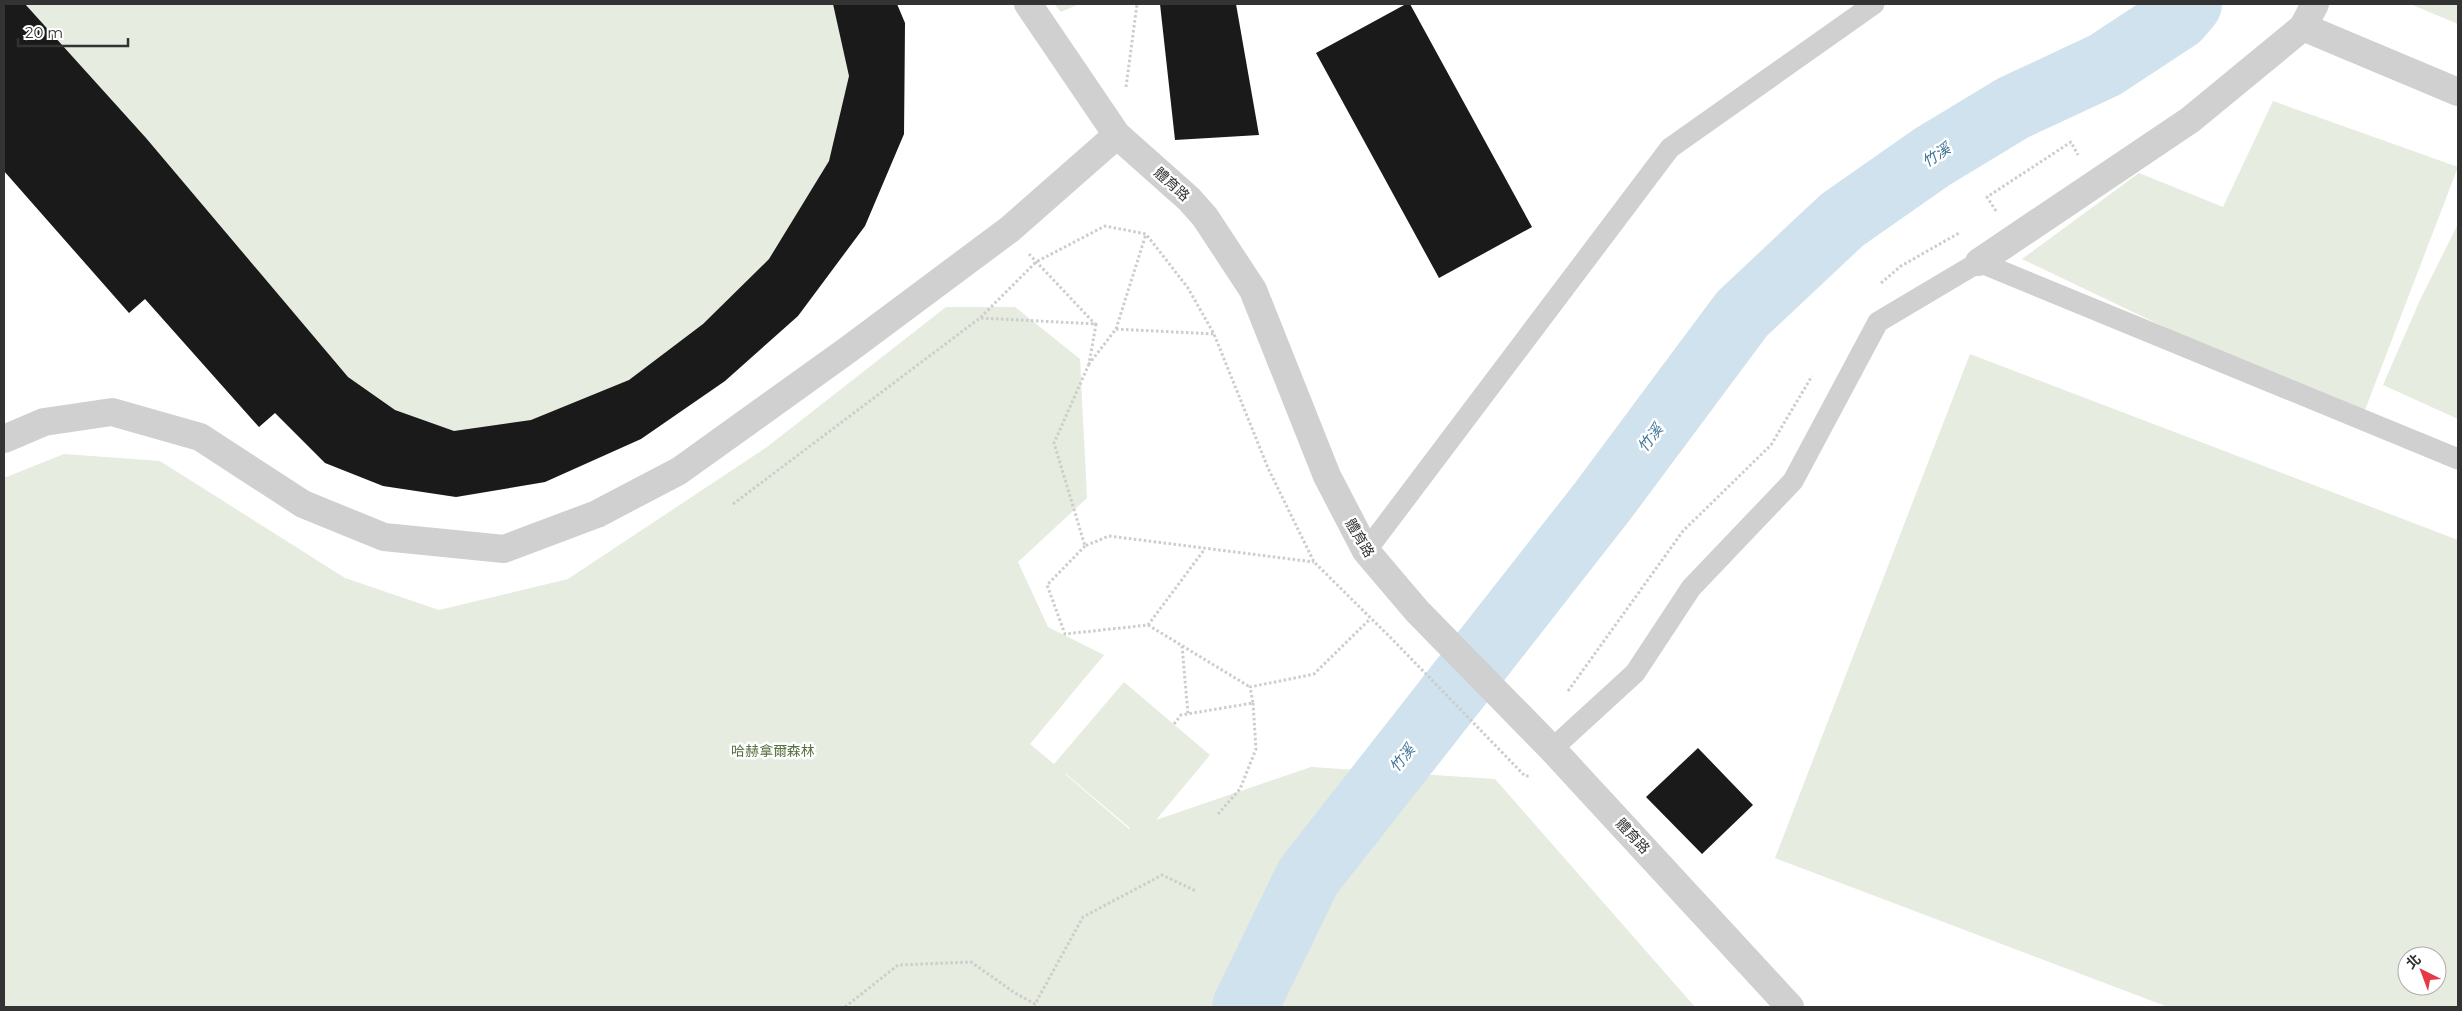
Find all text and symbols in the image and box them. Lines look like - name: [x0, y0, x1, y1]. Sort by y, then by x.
- scale bar: [18, 15, 128, 47]
- text: 20 m: [25, 23, 63, 42]
- water label: 竹溪: [1918, 138, 1955, 171]
- street label: 體育路: [1150, 163, 1194, 205]
- water label: 竹溪: [1633, 419, 1668, 456]
- street label: 體育路: [1341, 515, 1379, 561]
- water label: 竹溪: [1385, 739, 1420, 776]
- park label: 哈赫拿爾森林: [731, 742, 815, 760]
- street label: 體育路: [1612, 815, 1654, 857]
- north arrow: [2397, 946, 2447, 996]
- text: 北: [2402, 950, 2425, 973]

